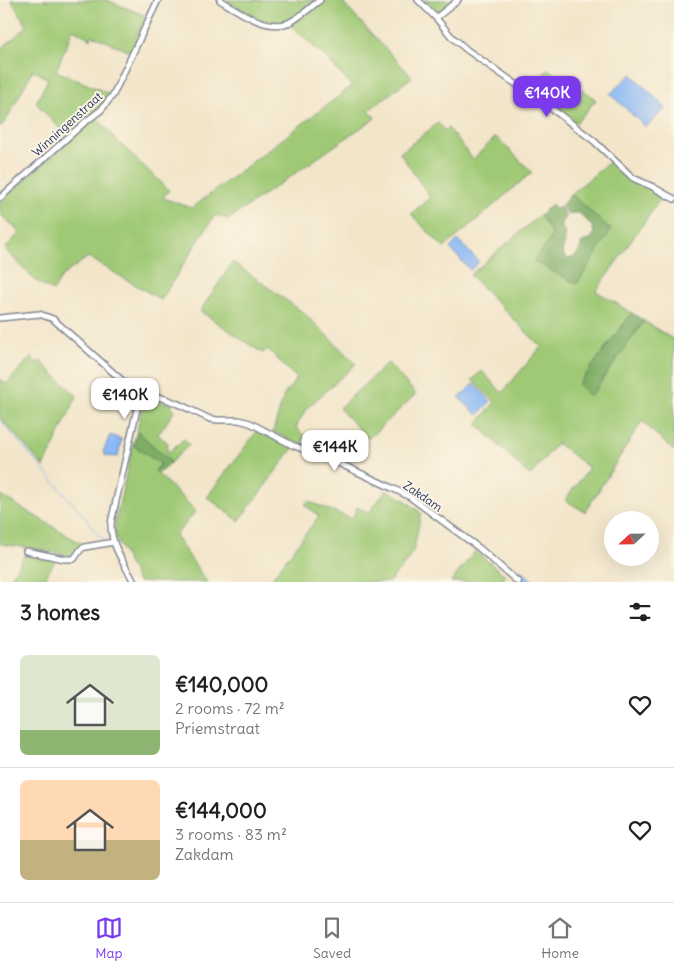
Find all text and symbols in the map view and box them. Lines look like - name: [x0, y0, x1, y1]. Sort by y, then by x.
- pin: €140K: [512, 76, 582, 118]
- text: €140K: [524, 82, 570, 102]
- street label: Winningenstraat: [29, 89, 105, 159]
- pin: €140K: [90, 378, 160, 420]
- text: €140K: [102, 384, 148, 404]
- pin: €144K: [300, 430, 370, 472]
- text: €144K: [313, 436, 357, 456]
- street label: Zakdam: [401, 477, 446, 515]
- north arrow: [604, 511, 659, 566]
- map controls: [604, 511, 659, 566]
- icon: filters: [626, 598, 654, 626]
- text: 3 homes: [20, 599, 100, 626]
- text: €140,000: [175, 671, 268, 698]
- icon: home: [60, 675, 120, 735]
- icon: heart: [626, 691, 654, 719]
- text: 2 rooms · 72 m²: [175, 698, 285, 718]
- text: Priemstraat: [175, 718, 260, 738]
- text: €144,000: [175, 797, 267, 824]
- icon: home: [60, 800, 120, 860]
- icon: heart: [626, 816, 654, 844]
- text: 3 rooms · 83 m²: [175, 824, 287, 844]
- text: Zakdam: [175, 844, 234, 864]
- tab: Map: [95, 914, 123, 962]
- tab: Saved: [313, 914, 351, 962]
- tab: Home: [541, 914, 579, 962]

